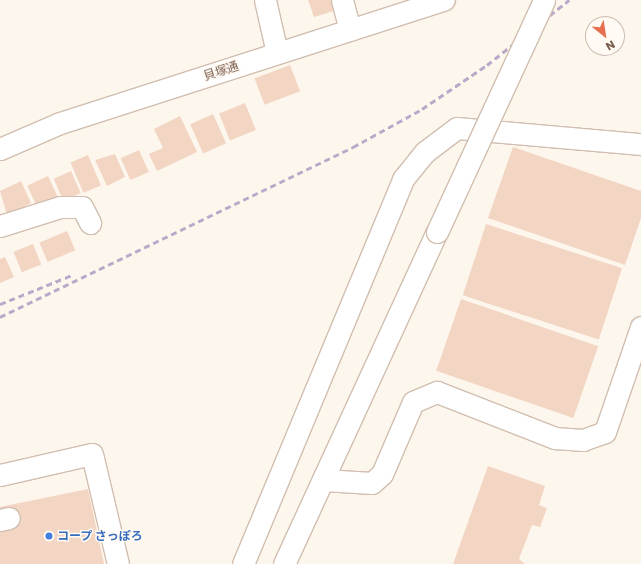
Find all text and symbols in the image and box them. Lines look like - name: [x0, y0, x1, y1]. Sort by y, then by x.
- north arrow: [585, 16, 625, 56]
- text: N: [603, 37, 618, 55]
- street label: 貝塚通: [202, 59, 240, 83]
- place label: コープ さっぽろ: [57, 529, 144, 543]
- marker: コープ さっぽろ: [44, 531, 54, 541]

